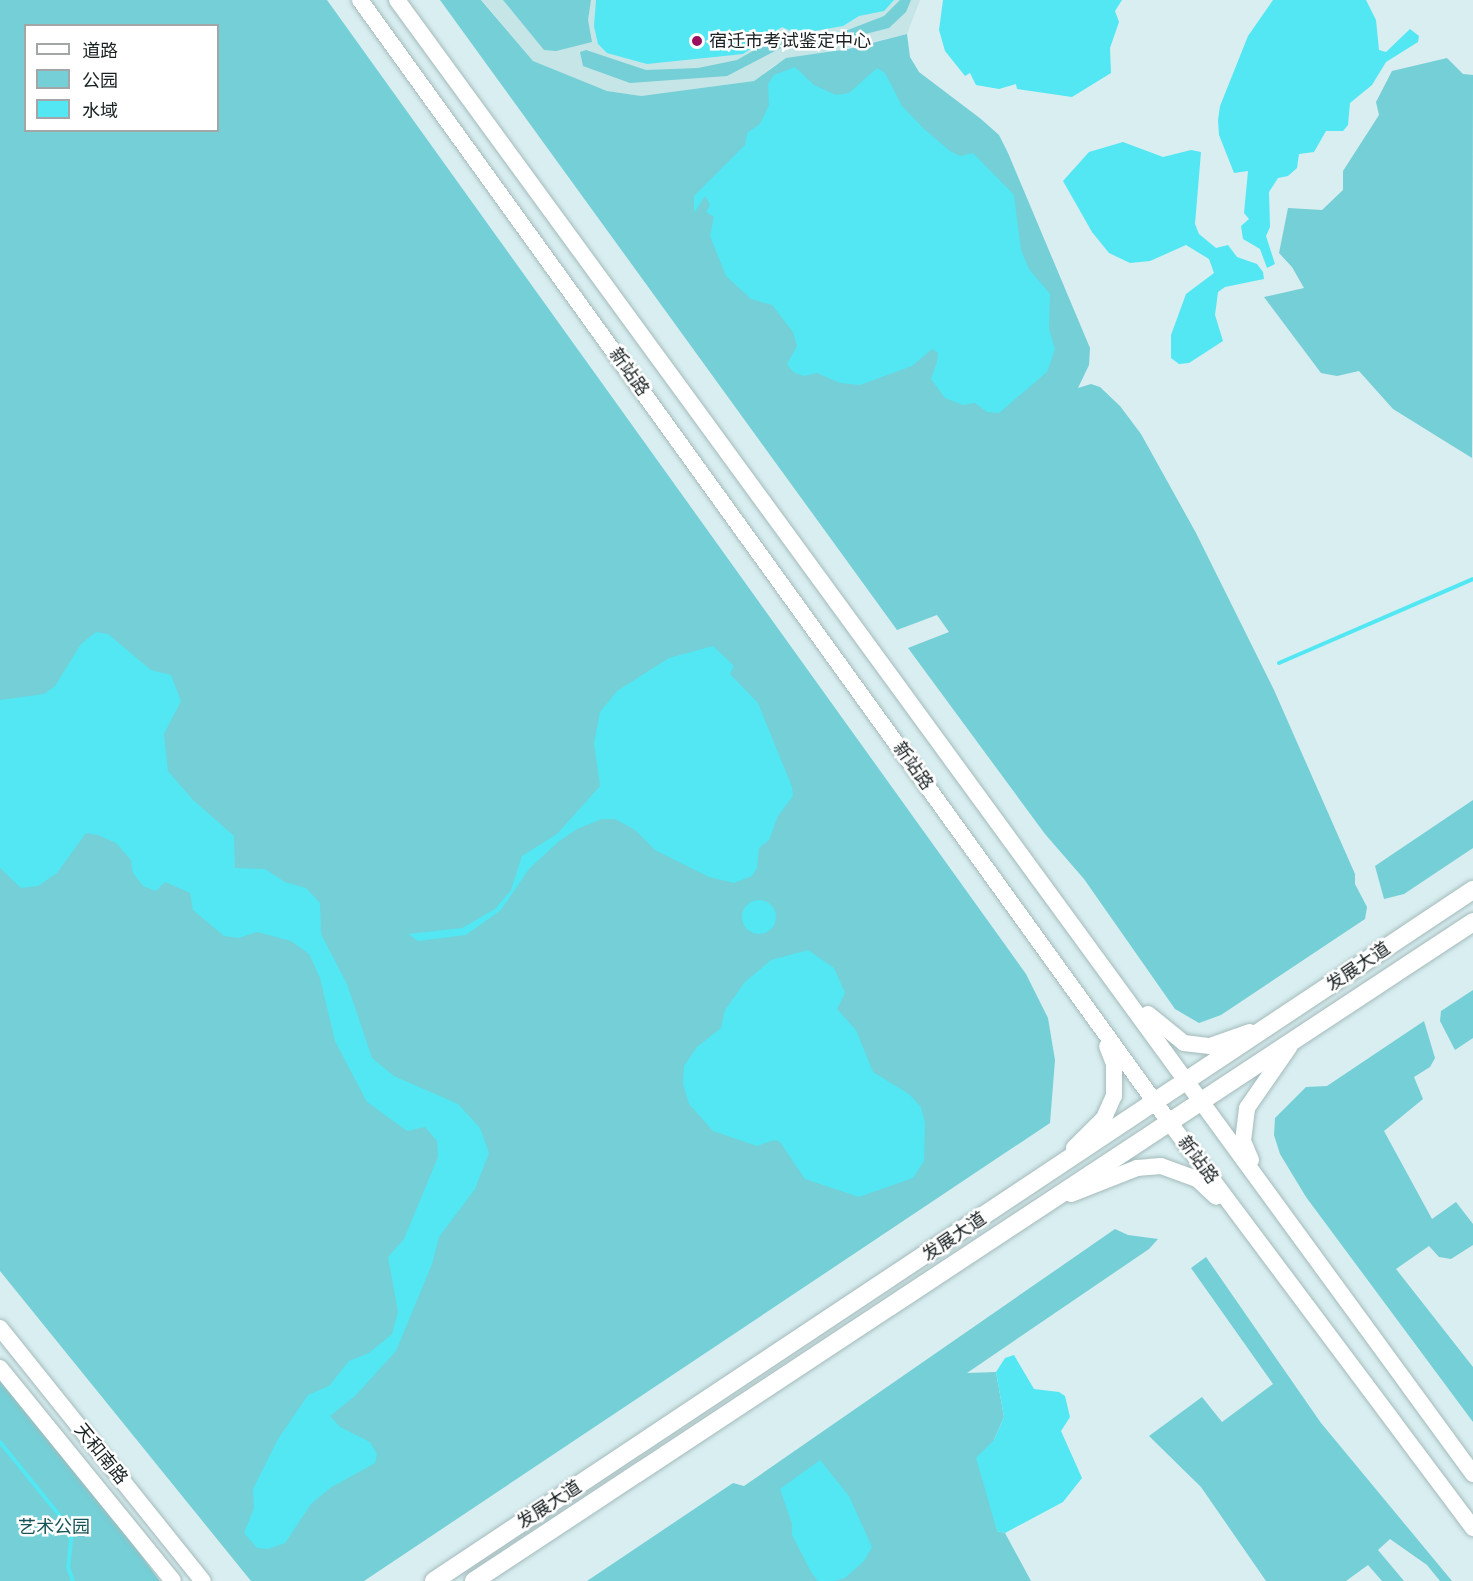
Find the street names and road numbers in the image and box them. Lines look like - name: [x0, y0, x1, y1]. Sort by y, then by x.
- street label: 新站路: [604, 344, 654, 400]
- street label: 新站路: [888, 738, 938, 794]
- street label: 发展大道: [1322, 938, 1394, 996]
- street label: 新站路: [1173, 1132, 1223, 1188]
- street label: 发展大道: [918, 1208, 990, 1266]
- street label: 天和南路: [70, 1419, 132, 1489]
- street label: 发展大道: [513, 1476, 585, 1534]

